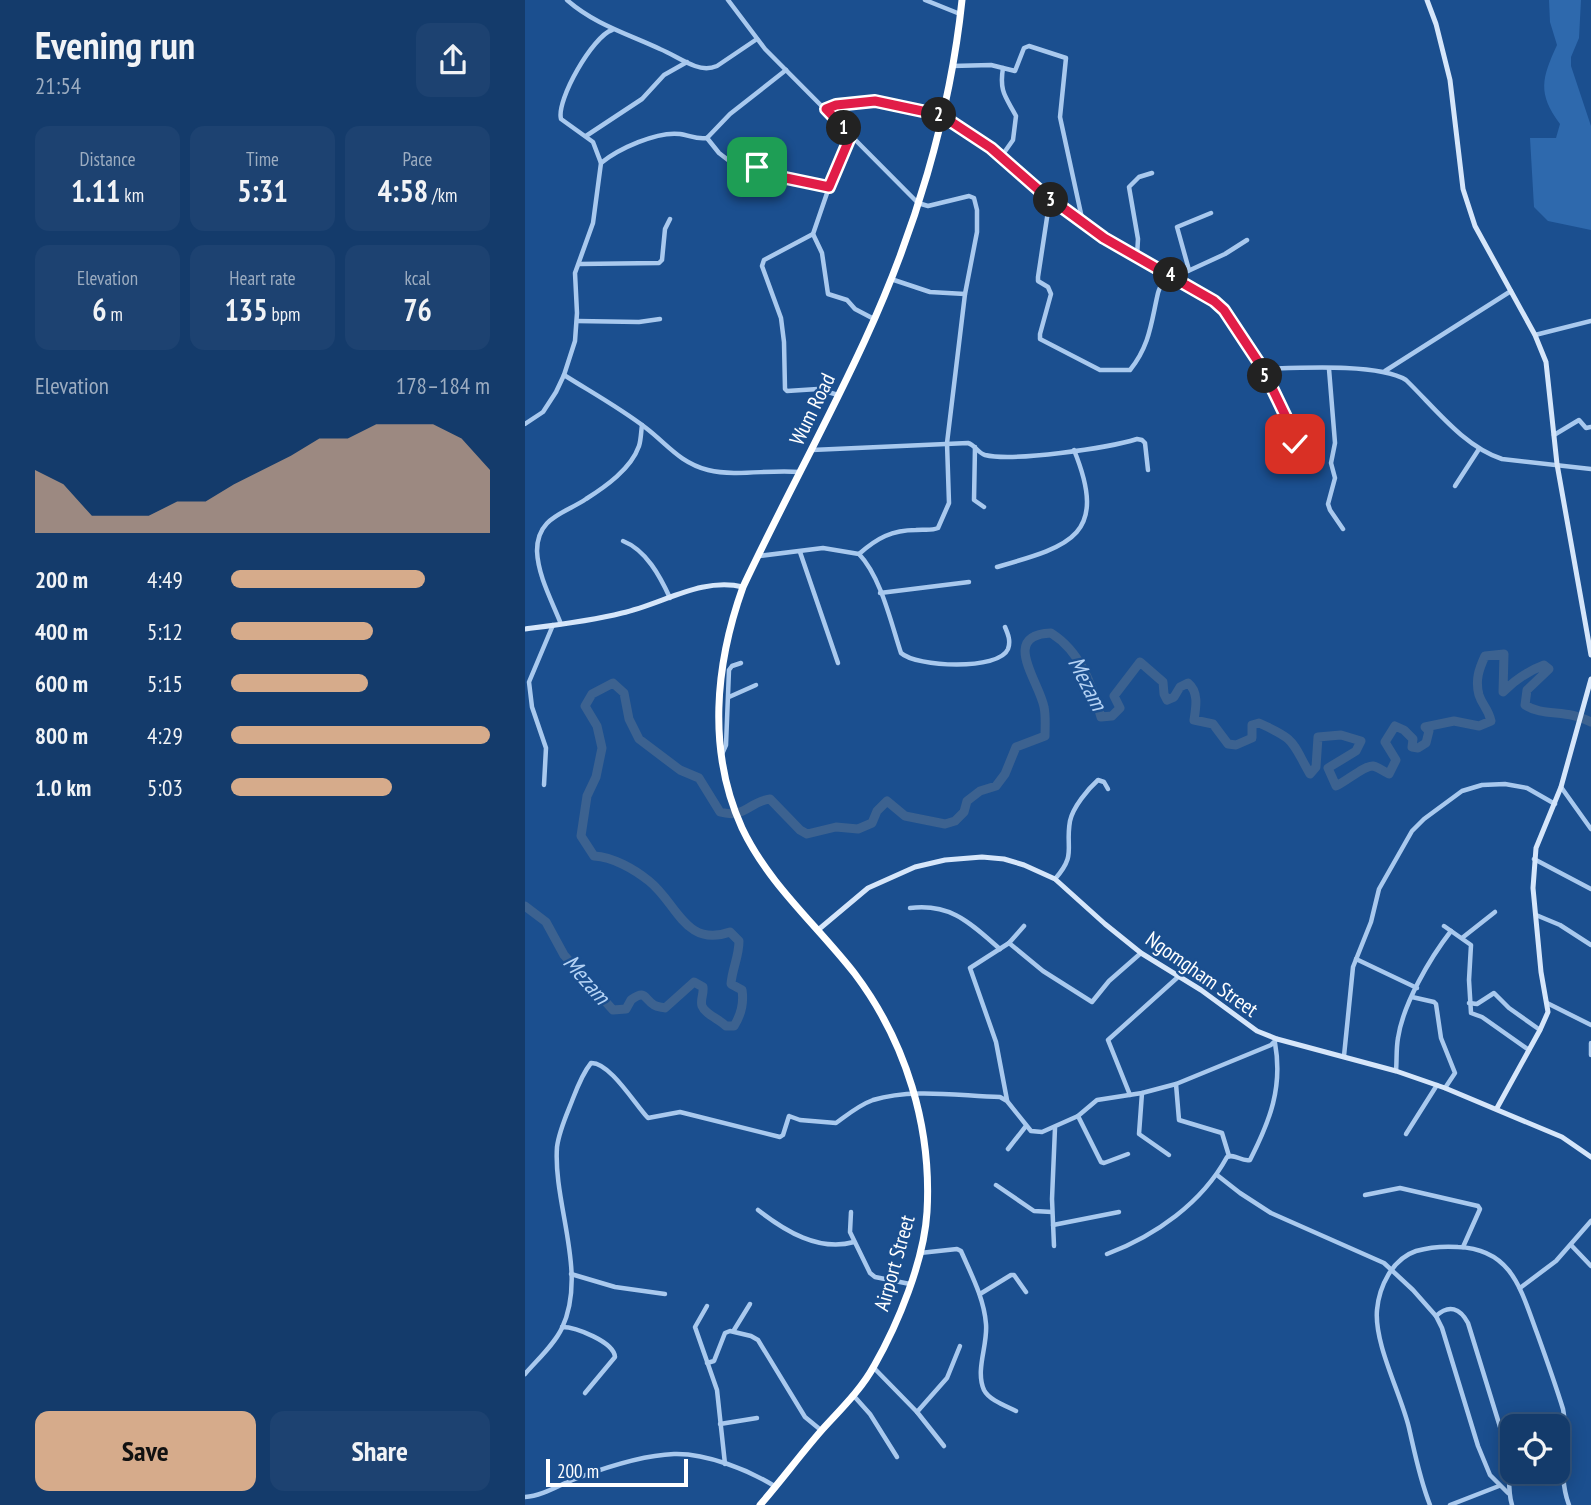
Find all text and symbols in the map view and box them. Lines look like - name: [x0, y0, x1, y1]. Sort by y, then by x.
- text: Evening run: [35, 20, 195, 69]
- button: share: [416, 23, 490, 97]
- text: 21:54: [35, 71, 81, 100]
- pin: 2: [921, 97, 957, 132]
- text: 2: [934, 102, 943, 126]
- pin: 1: [827, 110, 861, 146]
- text: 1: [839, 115, 848, 139]
- pin: [727, 137, 787, 197]
- text: Distance: [80, 147, 135, 171]
- text: Time: [246, 147, 279, 171]
- text: Pace: [403, 147, 432, 171]
- icon: arrive: [738, 148, 776, 186]
- text: 1.11: [71, 171, 120, 210]
- text: 5:31: [237, 171, 288, 210]
- text: 4:58: [378, 171, 428, 210]
- pin: 3: [1033, 182, 1069, 218]
- text: km: [120, 183, 144, 207]
- text: /km: [428, 183, 457, 207]
- text: 3: [1046, 187, 1055, 211]
- pin: 4: [1153, 258, 1189, 292]
- text: 4: [1166, 262, 1175, 286]
- text: Elevation: [77, 266, 138, 290]
- text: Heart rate: [229, 266, 296, 290]
- text: kcal: [405, 266, 430, 290]
- text: 6: [92, 290, 106, 329]
- text: 135: [225, 290, 268, 329]
- text: 76: [403, 290, 432, 329]
- text: m: [106, 302, 123, 326]
- text: bpm: [268, 302, 300, 326]
- pin: 5: [1247, 358, 1283, 394]
- text: 5: [1260, 363, 1269, 387]
- street label: Wum Road: [783, 369, 841, 449]
- text: Elevation: [35, 371, 109, 400]
- text: 178–184 m: [396, 371, 490, 400]
- pin: [1265, 414, 1325, 474]
- icon: check: [1276, 425, 1314, 463]
- text: 200 m: [35, 565, 88, 594]
- text: 4:49: [147, 565, 183, 594]
- text: 400 m: [35, 617, 88, 646]
- text: 5:12: [147, 617, 183, 646]
- water label: Mezam: [1062, 651, 1115, 717]
- text: 600 m: [35, 669, 88, 698]
- text: 5:15: [147, 669, 183, 698]
- text: 800 m: [35, 721, 88, 750]
- text: 4:29: [147, 721, 183, 750]
- text: 1.0 km: [35, 773, 91, 802]
- text: 5:03: [147, 773, 183, 802]
- street label: Ngomgham Street: [1140, 925, 1264, 1023]
- water label: Mezam: [558, 948, 618, 1011]
- street label: Airport Street: [867, 1212, 921, 1314]
- button: Save: [35, 1411, 256, 1491]
- button: Share: [270, 1411, 490, 1491]
- map controls: [1500, 1414, 1570, 1484]
- button: locate: [1500, 1414, 1570, 1484]
- scale bar: [546, 1456, 688, 1488]
- text: 200 m: [557, 1459, 599, 1483]

